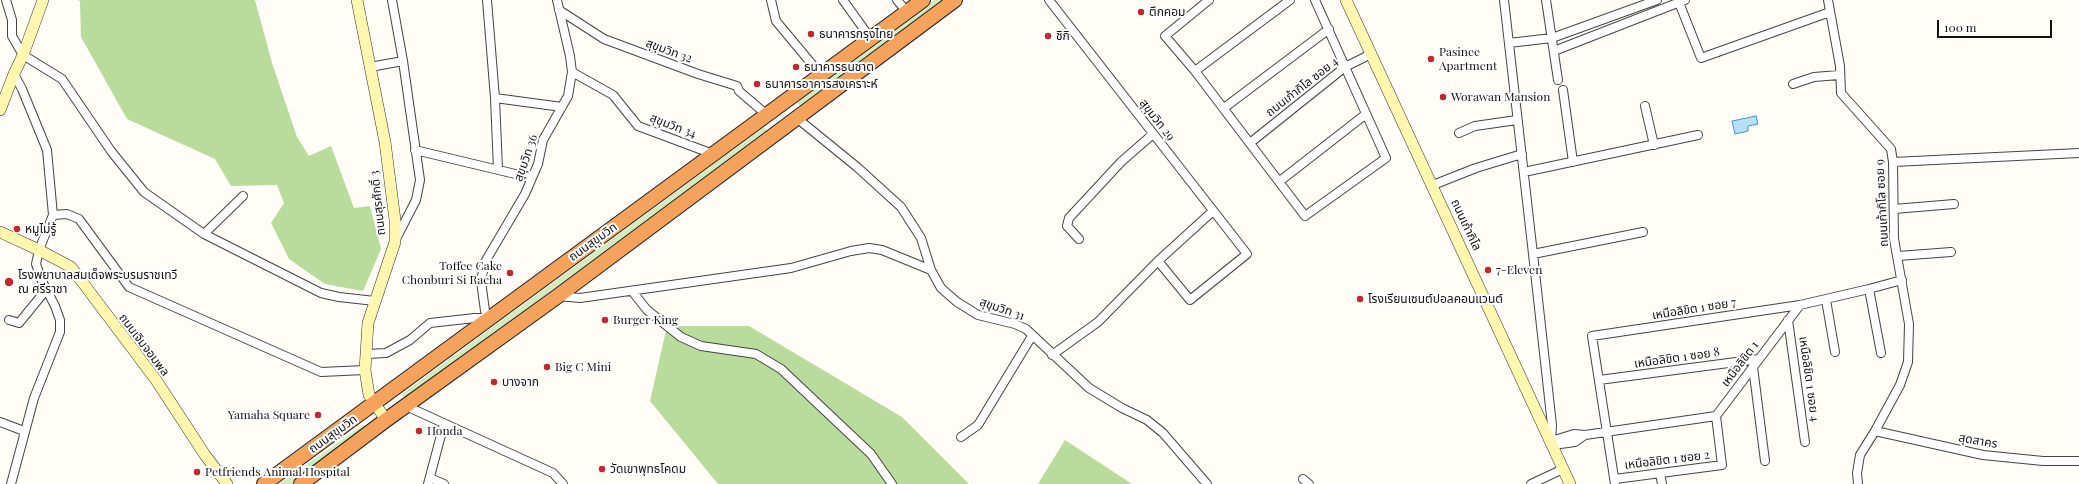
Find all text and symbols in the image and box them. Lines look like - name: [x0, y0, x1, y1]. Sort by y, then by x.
- place label: ตึกคอม: [1149, 5, 1185, 19]
- marker: ตึกคอม: [1136, 7, 1146, 17]
- scale bar: [1939, 12, 2054, 38]
- text: 100 m: [1944, 19, 1976, 35]
- place label: ธนาคารกรุงไทย: [819, 27, 893, 41]
- marker: ธนาคารกรุงไทย: [806, 29, 816, 39]
- place label: ชิกิ: [1056, 29, 1070, 43]
- marker: ชิกิ: [1043, 31, 1053, 41]
- street label: สุขุมวิท 32: [644, 36, 694, 66]
- place label: Pasinee Apartment: [1439, 45, 1497, 73]
- street label: ถนนเก้ากิโล ซอย 4: [1263, 54, 1341, 120]
- marker: Pasinee Apartment: [1426, 54, 1436, 64]
- place label: ธนาคารธนชาต: [804, 60, 874, 74]
- marker: ธนาคารธนชาต: [791, 62, 801, 72]
- place label: ธนาคารอาคารสงเคราะห์: [765, 77, 878, 91]
- marker: ธนาคารอาคารสงเคราะห์: [752, 79, 762, 89]
- place label: Worawan Mansion: [1451, 90, 1550, 104]
- marker: Worawan Mansion: [1438, 92, 1448, 102]
- street label: สุขุมวิท 29: [1136, 96, 1178, 144]
- street label: สุขุมวิท 34: [648, 111, 698, 141]
- street label: สุขุมวิท 36: [511, 133, 541, 183]
- street label: ถนนเก้ากิโล ซอย 9: [1873, 159, 1891, 247]
- street label: ถนนสุรศักดิ์ 3: [367, 170, 389, 236]
- street label: ถนนเก้ากิโล: [1448, 197, 1484, 253]
- street label: ถนนสุขุมวิท: [566, 220, 620, 264]
- place label: หมูไม่รู้: [25, 222, 56, 236]
- marker: หมูไม่รู้: [12, 224, 22, 234]
- place label: Toffee Cake Chonburi Si Racha: [402, 259, 502, 287]
- place label: 7-Eleven: [1496, 263, 1542, 277]
- marker: 7-Eleven: [1483, 265, 1493, 275]
- place label: โรงพยาบาลสมเด็จพระบรมราชเทวี ณ ศรีราชา: [18, 268, 177, 296]
- marker: Toffee Cake Chonburi Si Racha: [505, 268, 515, 278]
- marker: โรงพยาบาลสมเด็จพระบรมราชเทวี ณ ศรีราชา: [3, 276, 15, 288]
- place label: โรงเรียนเซนต์ปอลคอนแวนต์: [1368, 292, 1503, 306]
- marker: โรงเรียนเซนต์ปอลคอนแวนต์: [1355, 294, 1365, 304]
- street label: สุขุมวิท 31: [978, 295, 1026, 323]
- street label: เหนือลิขิต 1 ซอย 7: [1651, 295, 1737, 323]
- street label: ถนนเจิมจอมพล: [116, 311, 172, 379]
- place label: Burger King: [613, 313, 678, 327]
- marker: Burger King: [600, 315, 610, 325]
- street label: เหนือลิขิต 1 ซอย 4: [1796, 335, 1822, 423]
- street label: เหนือลิขิต 1: [1718, 338, 1762, 390]
- street label: เหนือลิขิต 1 ซอย 8: [1633, 345, 1721, 371]
- place label: Big C Mini: [555, 360, 611, 374]
- marker: Big C Mini: [542, 362, 552, 372]
- place label: บางจาก: [502, 375, 539, 389]
- marker: บางจาก: [489, 377, 499, 387]
- place label: Yamaha Square: [228, 408, 310, 422]
- marker: Yamaha Square: [313, 410, 323, 420]
- street label: ถนนสุขุมวิท: [306, 412, 360, 456]
- place label: Honda: [427, 424, 463, 438]
- marker: Honda: [414, 426, 424, 436]
- street label: สุดสาคร: [1957, 431, 1999, 451]
- street label: เหนือลิขิต 1 ซอย 2: [1624, 448, 1710, 472]
- place label: วัดเขาพุทธโคดม: [610, 462, 686, 476]
- marker: วัดเขาพุทธโคดม: [597, 464, 607, 474]
- place label: Petfriends Animal Hospital: [205, 465, 350, 479]
- marker: Petfriends Animal Hospital: [192, 467, 202, 477]

